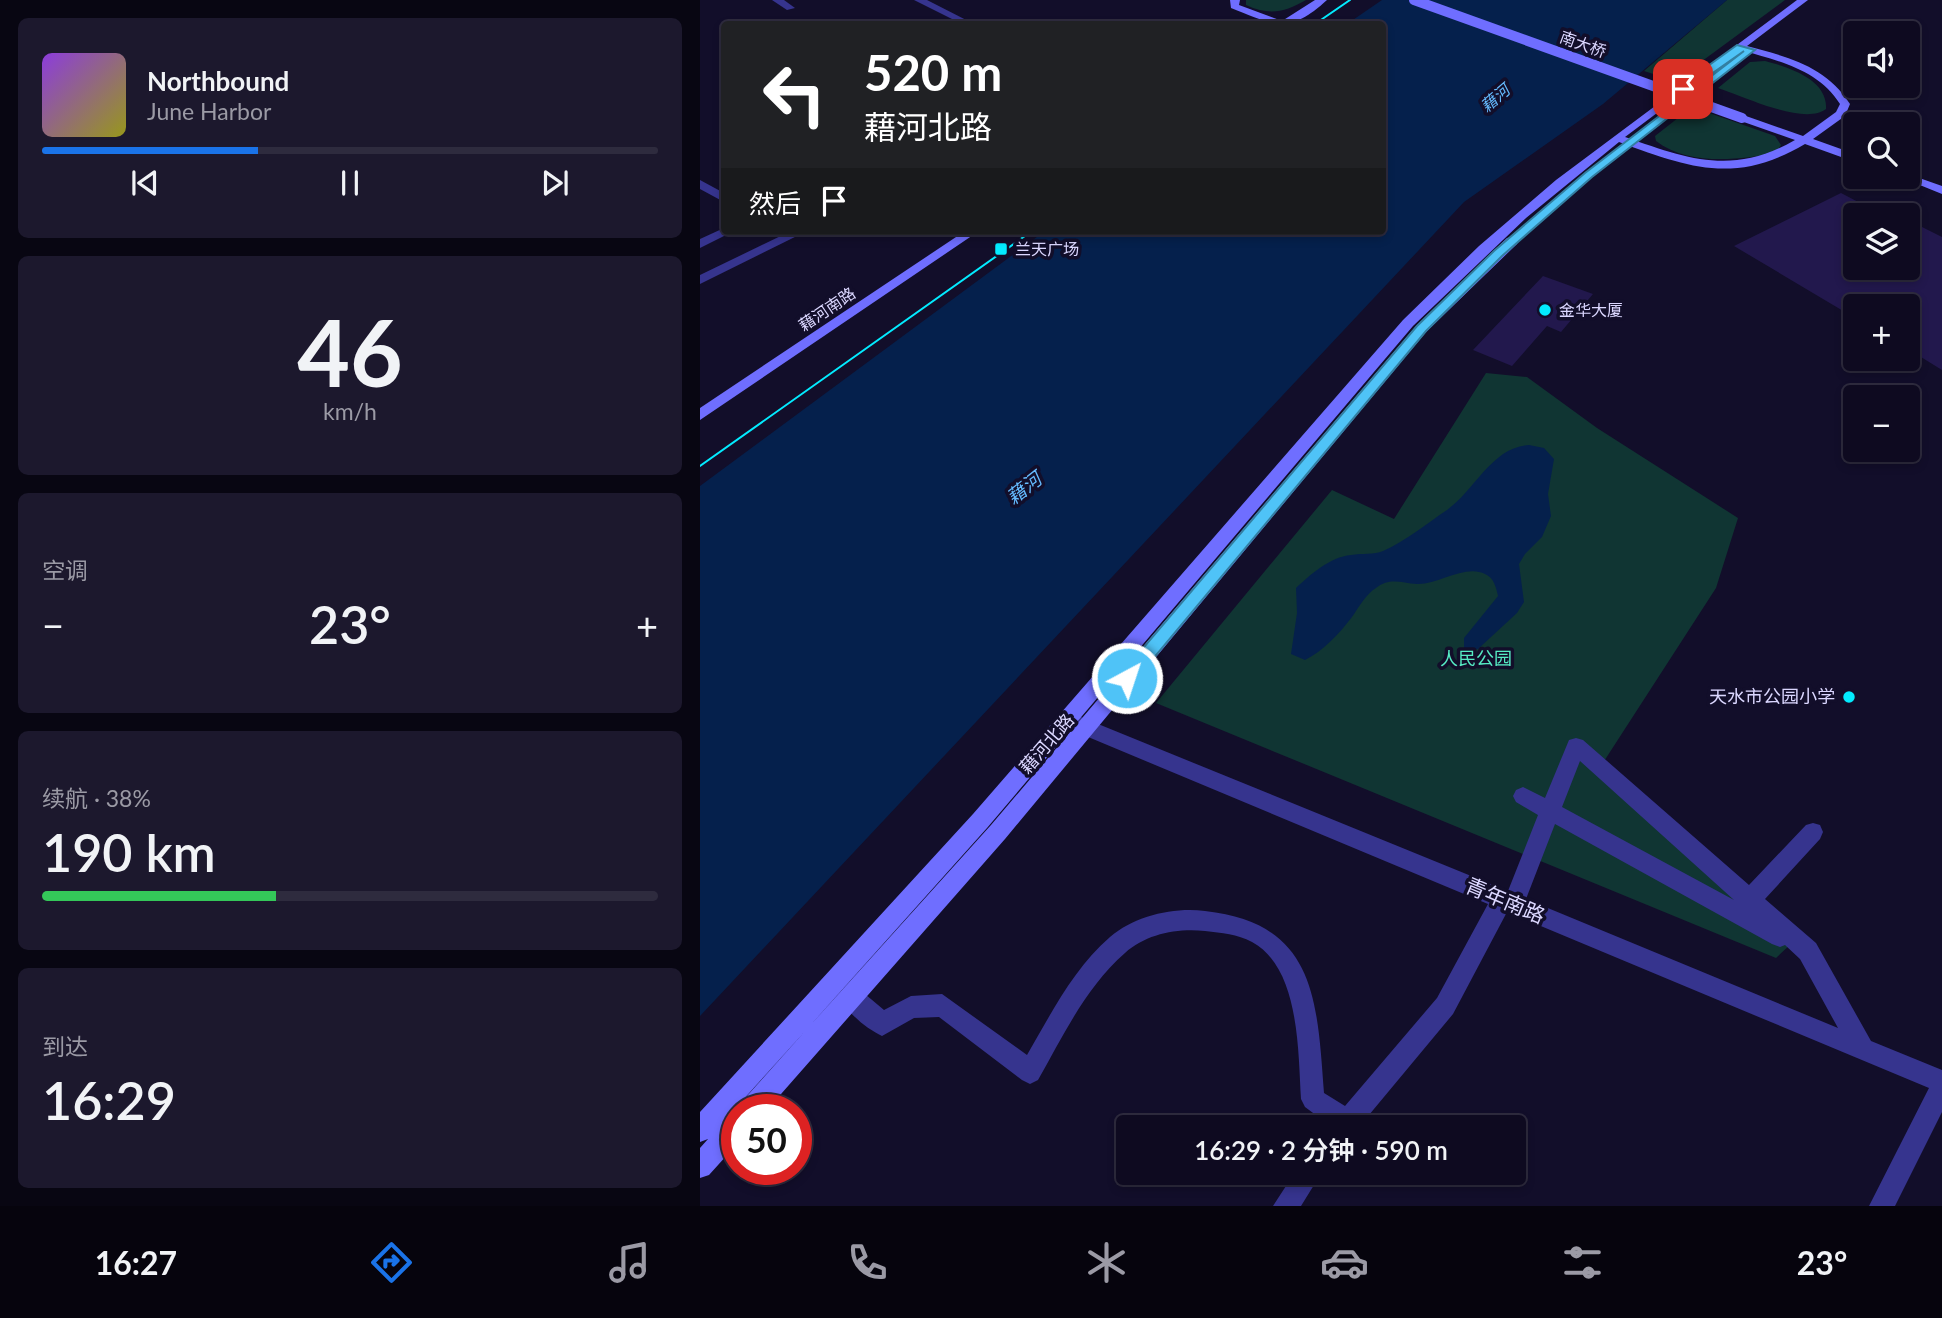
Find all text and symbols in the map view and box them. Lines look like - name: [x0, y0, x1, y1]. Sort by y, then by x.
- map controls: [1843, 21, 1920, 462]
- button: sound: [1843, 21, 1920, 98]
- street label: 南大桥: [1557, 26, 1609, 61]
- text: 520 m: [864, 43, 1002, 101]
- icon: left: [749, 49, 840, 140]
- pin: [1653, 59, 1713, 119]
- text: Northbound: [147, 65, 289, 97]
- icon: arrive: [1664, 70, 1702, 108]
- water label: 藉河: [1476, 78, 1515, 115]
- text: June Harbor: [147, 97, 271, 125]
- text: 藉河北路: [864, 107, 992, 146]
- button: search: [1843, 112, 1920, 189]
- icon: previous: [126, 164, 164, 202]
- icon: pause: [331, 164, 369, 202]
- icon: next: [536, 164, 574, 202]
- icon: arrive: [815, 182, 853, 220]
- text: 然后: [749, 187, 801, 219]
- button: layers: [1843, 203, 1920, 280]
- place label: 兰天广场: [1015, 239, 1079, 258]
- marker: 兰天广场: [993, 241, 1009, 257]
- street label: 藉河南路: [795, 283, 859, 334]
- button: +: [1843, 294, 1920, 371]
- text: 46: [297, 297, 403, 406]
- place label: 金华大厦: [1559, 300, 1623, 319]
- marker: 金华大厦: [1537, 302, 1553, 318]
- button: −: [1843, 385, 1920, 462]
- text: km/h: [323, 397, 377, 425]
- water label: 藉河: [1002, 464, 1049, 508]
- text: 空调: [42, 556, 88, 584]
- text: 23°: [309, 593, 391, 655]
- text: −: [42, 602, 64, 648]
- text: +: [636, 602, 658, 648]
- position arrow: [1090, 641, 1164, 715]
- park label: 人民公园: [1440, 647, 1512, 669]
- place label: 天水市公园小学: [1709, 685, 1835, 707]
- marker: 天水市公园小学: [1841, 689, 1857, 705]
- street label: 藉河北路: [1014, 709, 1078, 778]
- text: 续航 · 38%: [42, 784, 151, 812]
- text: 190 km: [42, 821, 216, 883]
- street label: 青年南路: [1462, 872, 1549, 928]
- text: 到达: [42, 1032, 88, 1060]
- text: 16:29: [42, 1069, 176, 1131]
- speed limit sign: 50: [721, 1094, 812, 1185]
- text: 16:29 · 2 分钟 · 590 m: [1194, 1134, 1448, 1166]
- icon: directions: [367, 1238, 416, 1287]
- icon: music: [605, 1238, 654, 1287]
- icon: phone: [843, 1238, 892, 1287]
- icon: climate: [1082, 1238, 1131, 1287]
- icon: car: [1320, 1238, 1369, 1287]
- icon: filters: [1558, 1238, 1607, 1287]
- text: 16:27: [95, 1243, 177, 1282]
- text: 23°: [1797, 1243, 1847, 1282]

